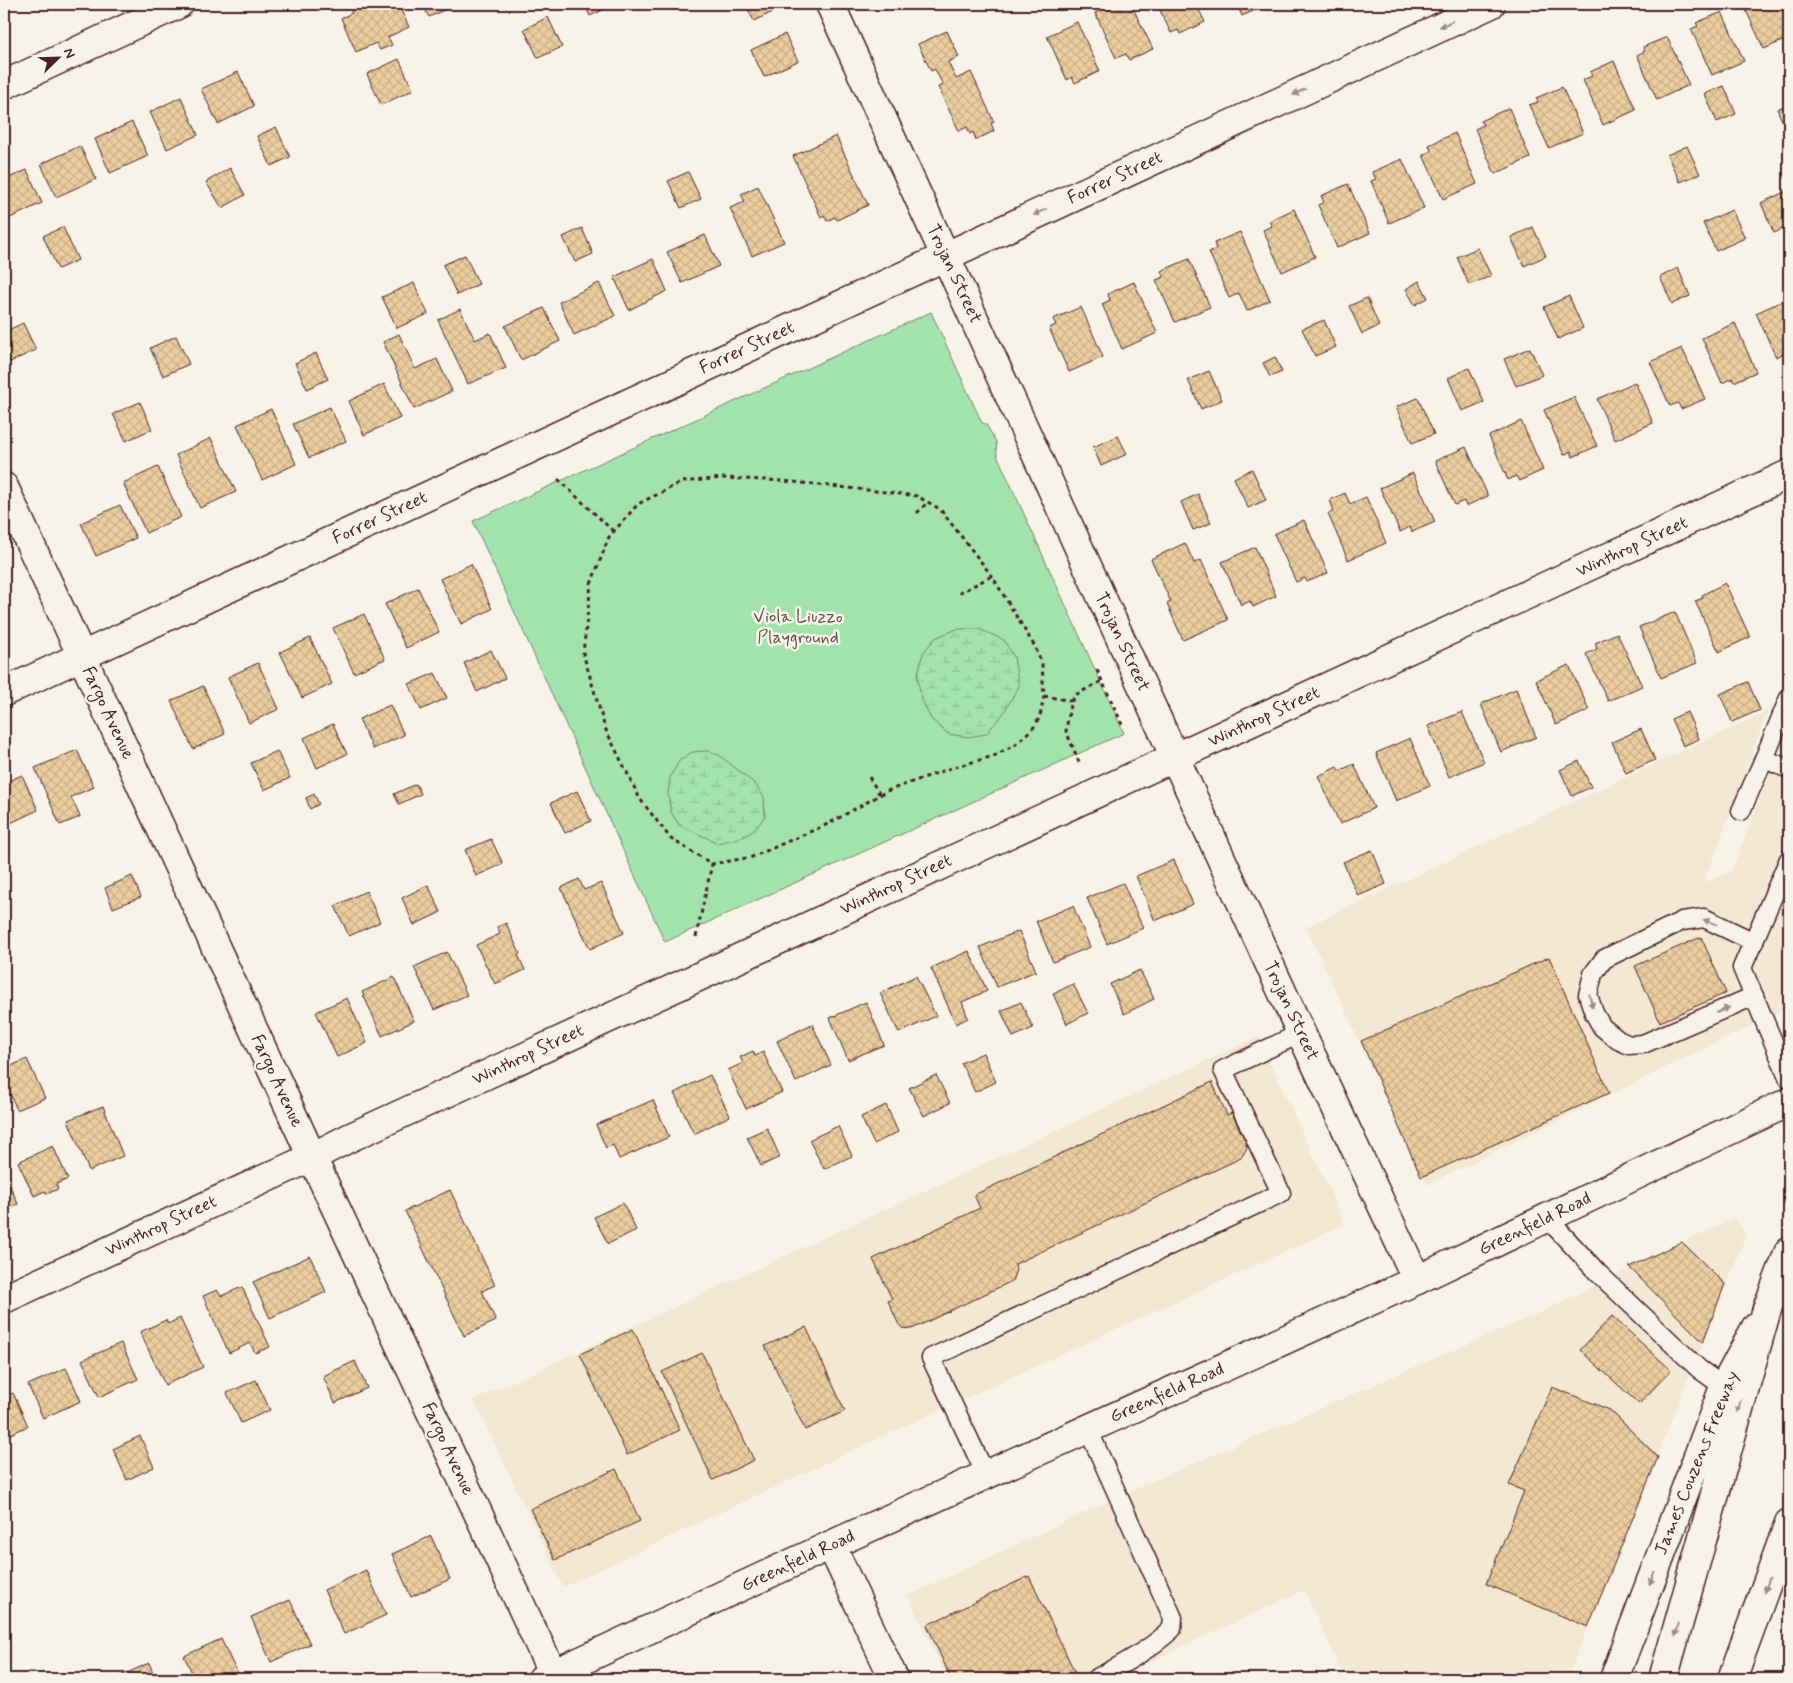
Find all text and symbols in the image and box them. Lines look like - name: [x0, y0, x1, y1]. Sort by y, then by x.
- one-way arrow: [1439, 20, 1454, 29]
- north arrow: [32, 32, 82, 82]
- text: N: [59, 46, 79, 61]
- one-way arrow: [1292, 89, 1306, 97]
- street label: Forrer Street: [1064, 145, 1167, 210]
- one-way arrow: [1033, 208, 1047, 216]
- street label: Trojan Street: [921, 220, 987, 328]
- street label: Forrer Street: [696, 315, 799, 380]
- street label: Forrer Street: [329, 485, 432, 550]
- street label: Winthrop Street: [1572, 511, 1692, 583]
- street label: Trojan Street: [1089, 588, 1155, 696]
- park label: Viola Liuzzo Playground: [753, 605, 843, 650]
- street label: Fargo Avenue: [75, 663, 140, 764]
- street label: Winthrop Street: [1204, 681, 1324, 753]
- street label: Winthrop Street: [836, 849, 956, 921]
- one-way arrow: [1702, 918, 1717, 925]
- street label: Trojan Street: [1258, 957, 1324, 1065]
- one-way arrow: [1587, 994, 1595, 1009]
- one-way arrow: [1716, 1005, 1730, 1013]
- street label: Winthrop Street: [468, 1019, 588, 1091]
- street label: Fargo Avenue: [244, 1031, 309, 1132]
- street label: Greenfield Road: [1475, 1186, 1595, 1262]
- street label: Winthrop Street: [101, 1190, 221, 1262]
- street label: Greenfield Road: [1106, 1357, 1228, 1429]
- street label: James Couzens Freeway: [1649, 1367, 1745, 1559]
- street label: Fargo Avenue: [415, 1399, 480, 1500]
- one-way arrow: [1735, 1399, 1743, 1414]
- street label: Greenfield Road: [737, 1524, 859, 1598]
- one-way arrow: [1648, 1571, 1655, 1586]
- one-way arrow: [1763, 1578, 1771, 1593]
- one-way arrow: [1673, 1623, 1681, 1638]

